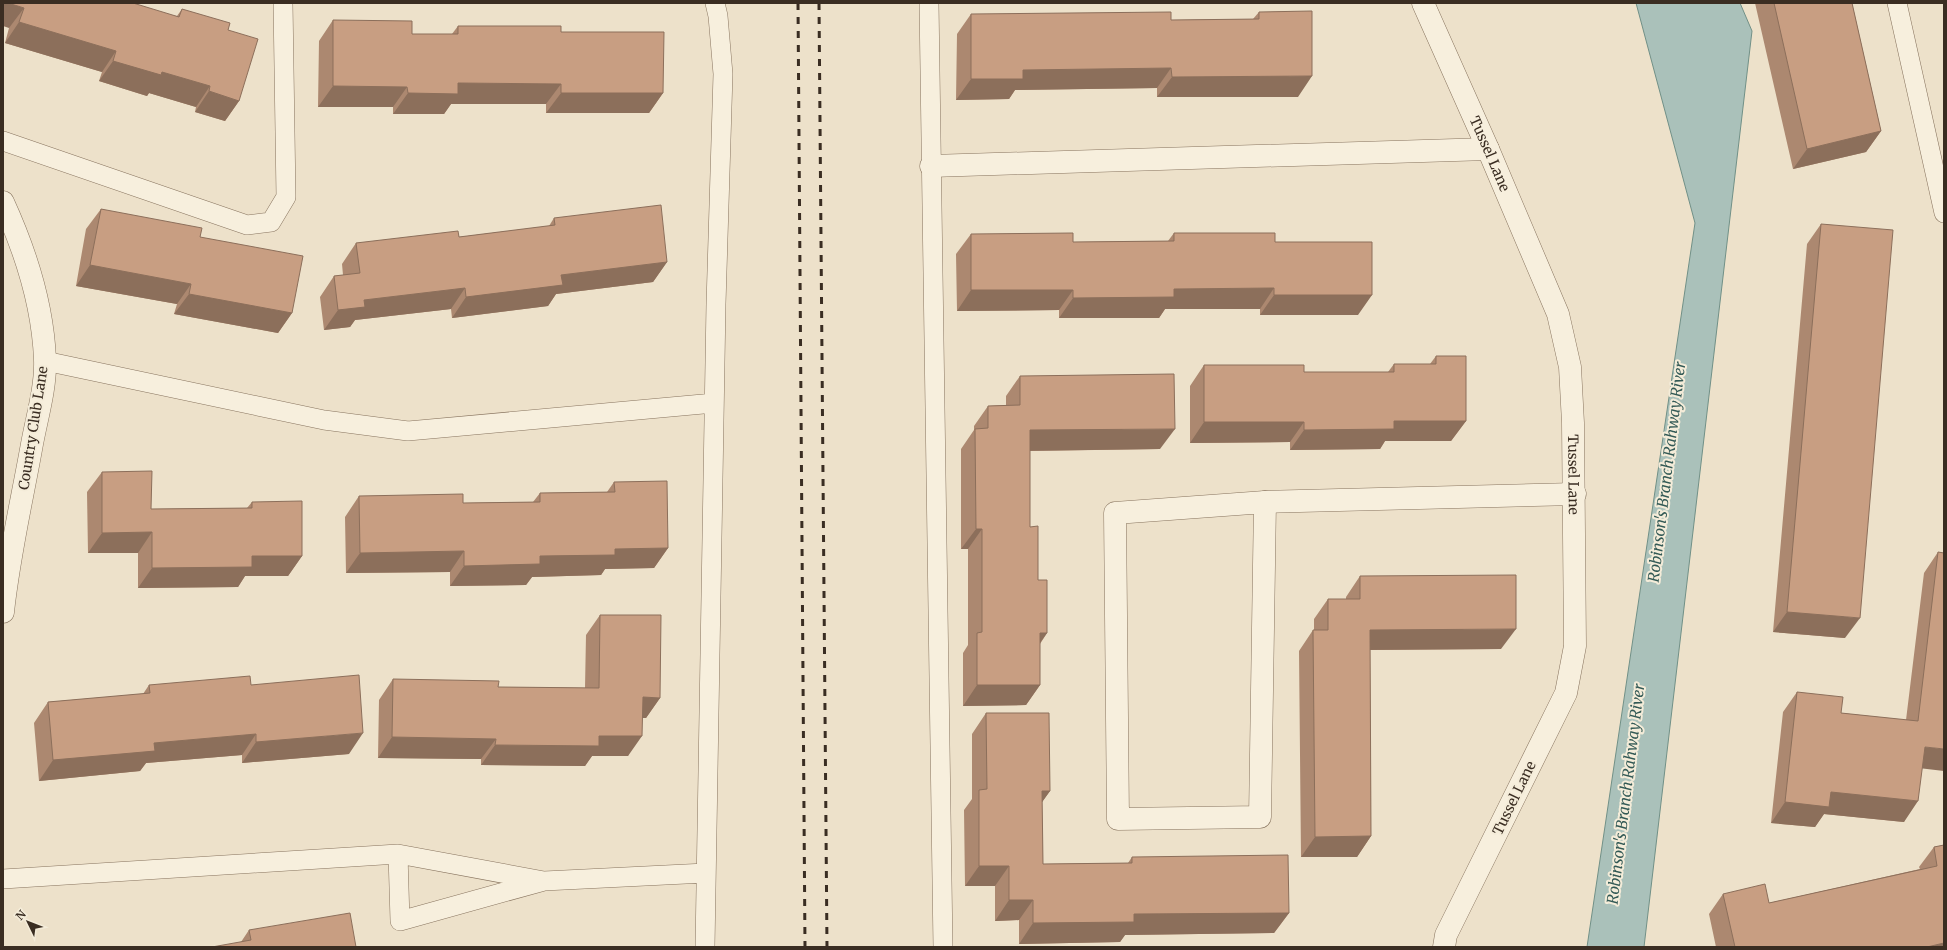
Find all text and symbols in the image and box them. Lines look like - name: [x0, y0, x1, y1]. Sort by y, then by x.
- street label: Tussel Lane: [1466, 113, 1514, 194]
- water label: Robinson's Branch Rahway River: [1644, 360, 1690, 583]
- street label: Country Club Lane: [14, 365, 52, 491]
- street label: Tussel Lane: [1564, 434, 1583, 515]
- water label: Robinson's Branch Rahway River: [1603, 682, 1649, 905]
- street label: Tussel Lane: [1488, 758, 1540, 838]
- north arrow: [8, 902, 48, 942]
- text: N: [13, 907, 29, 923]

